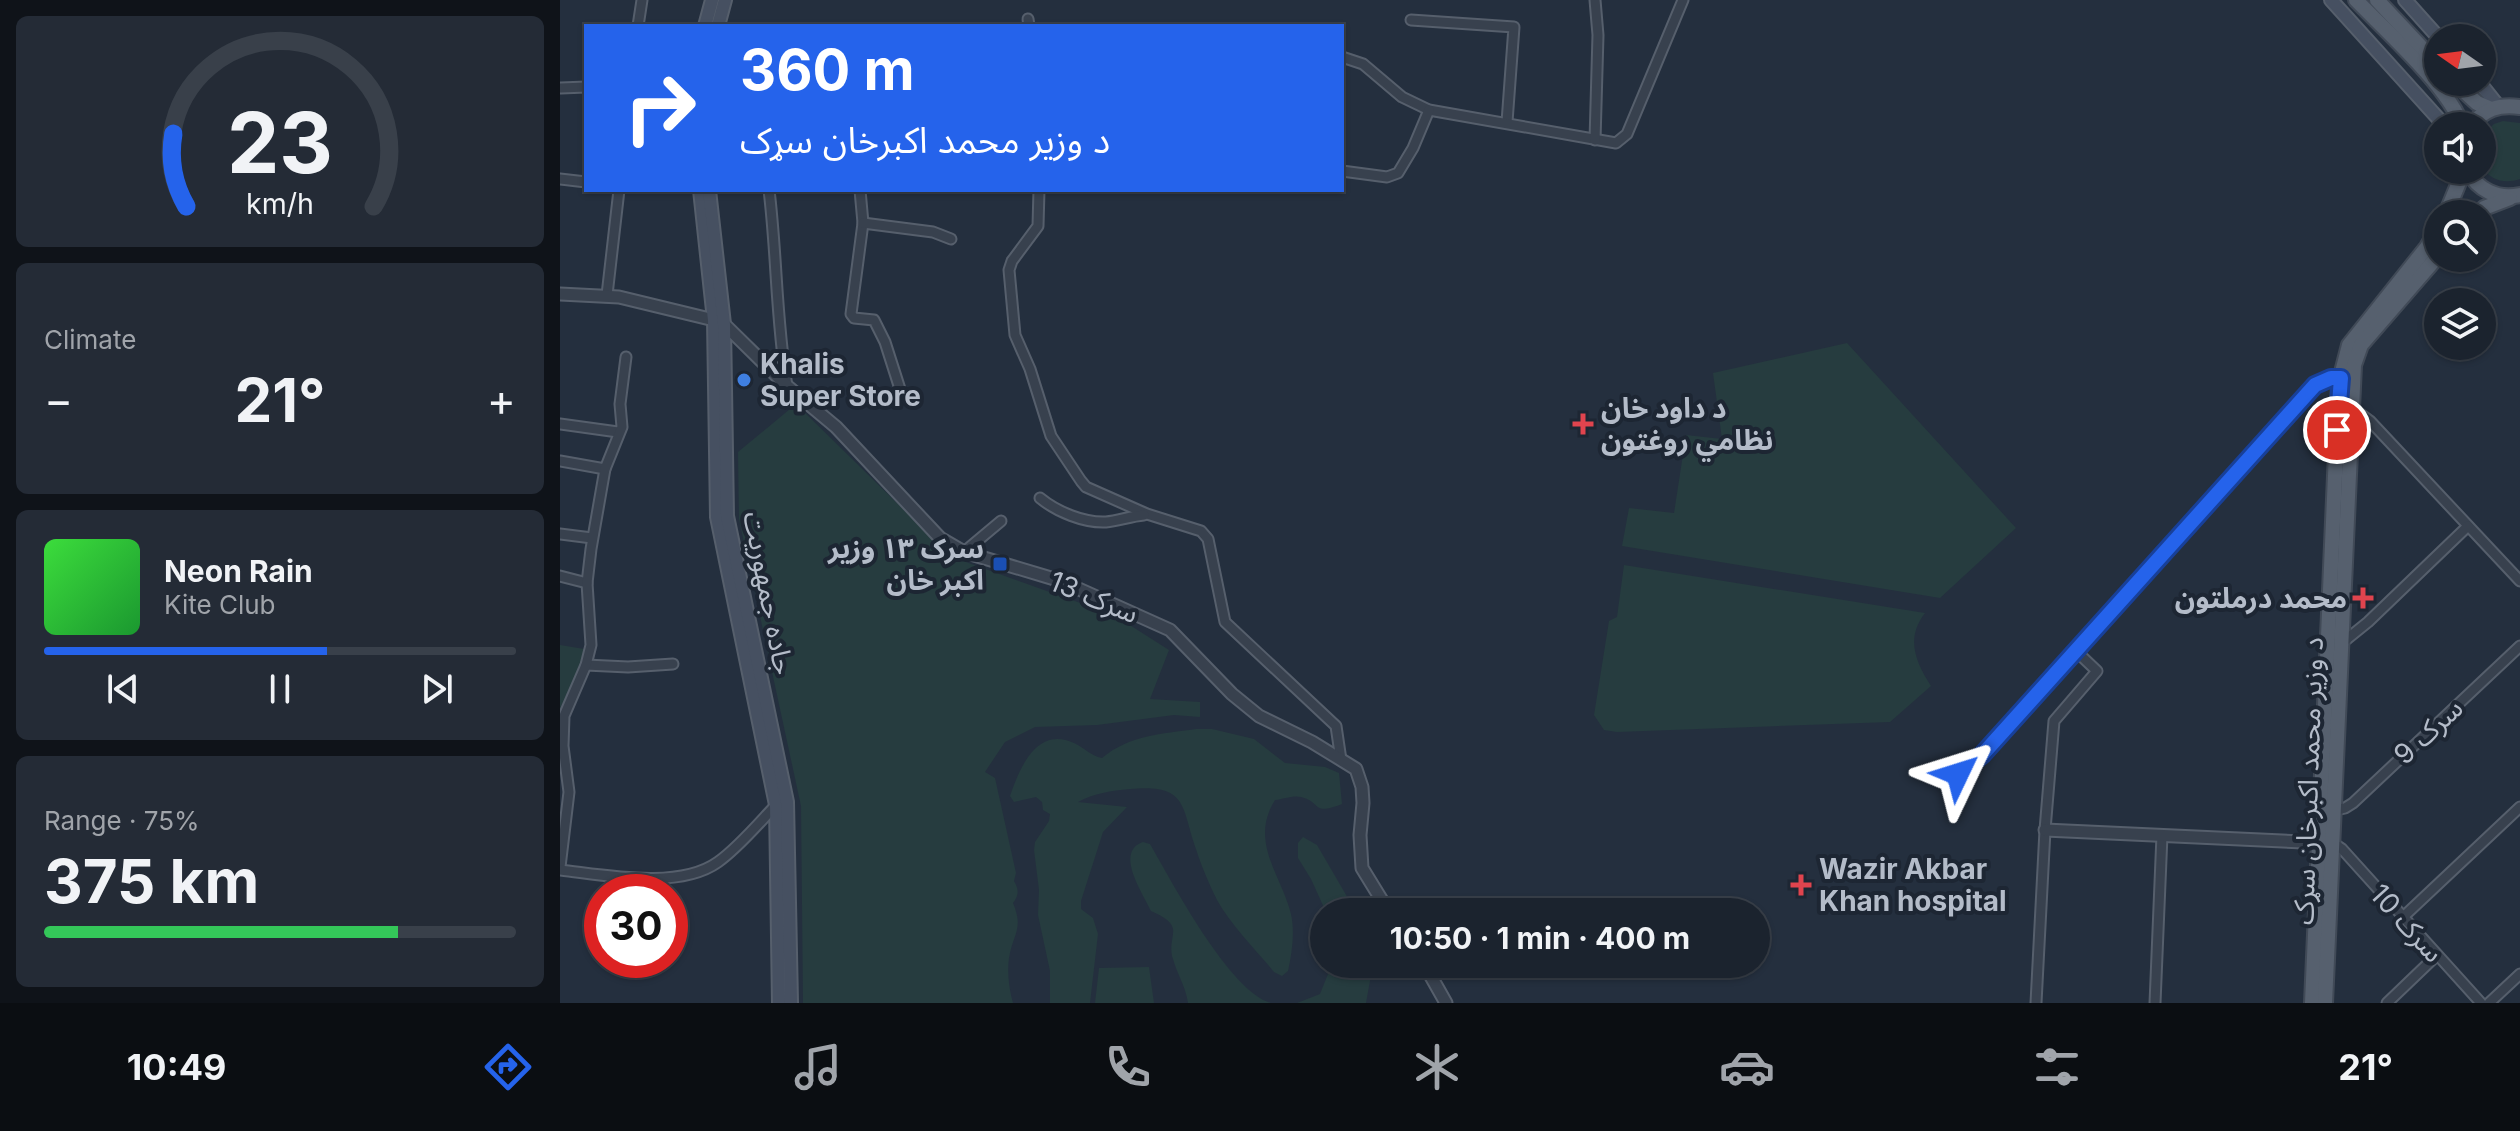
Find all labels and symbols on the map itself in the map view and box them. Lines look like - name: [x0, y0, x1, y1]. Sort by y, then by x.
- north arrow: [2424, 24, 2496, 96]
- place label: Khalis Super Store: [760, 347, 921, 413]
- marker: Khalis Super Store: [735, 371, 753, 389]
- place label: د داود خان نظامي روغتون: [1601, 391, 1773, 462]
- pin: [2303, 396, 2371, 464]
- marker: د داود خان نظامي روغتون: [1572, 413, 1594, 435]
- street label: جاده جمهوریت: [737, 508, 801, 678]
- place label: سرک ۱۳ وزیر اکبر خان: [827, 531, 984, 597]
- marker: سرک ۱۳ وزیر اکبر خان: [991, 555, 1009, 573]
- street label: سرک 13: [1044, 564, 1144, 630]
- place label: محمد درملتون: [2175, 581, 2347, 615]
- marker: محمد درملتون: [2354, 589, 2372, 607]
- street label: د وزیر محمد اکبرخان سړک: [2286, 637, 2330, 925]
- street label: سرک 9: [2387, 691, 2469, 771]
- position arrow: [1916, 732, 2000, 816]
- place label: Wazir Akbar Khan hospital: [1819, 852, 2007, 918]
- speed limit sign: 30: [584, 874, 688, 978]
- marker: Wazir Akbar Khan hospital: [1790, 874, 1812, 896]
- street label: سرک 10: [2363, 877, 2451, 969]

